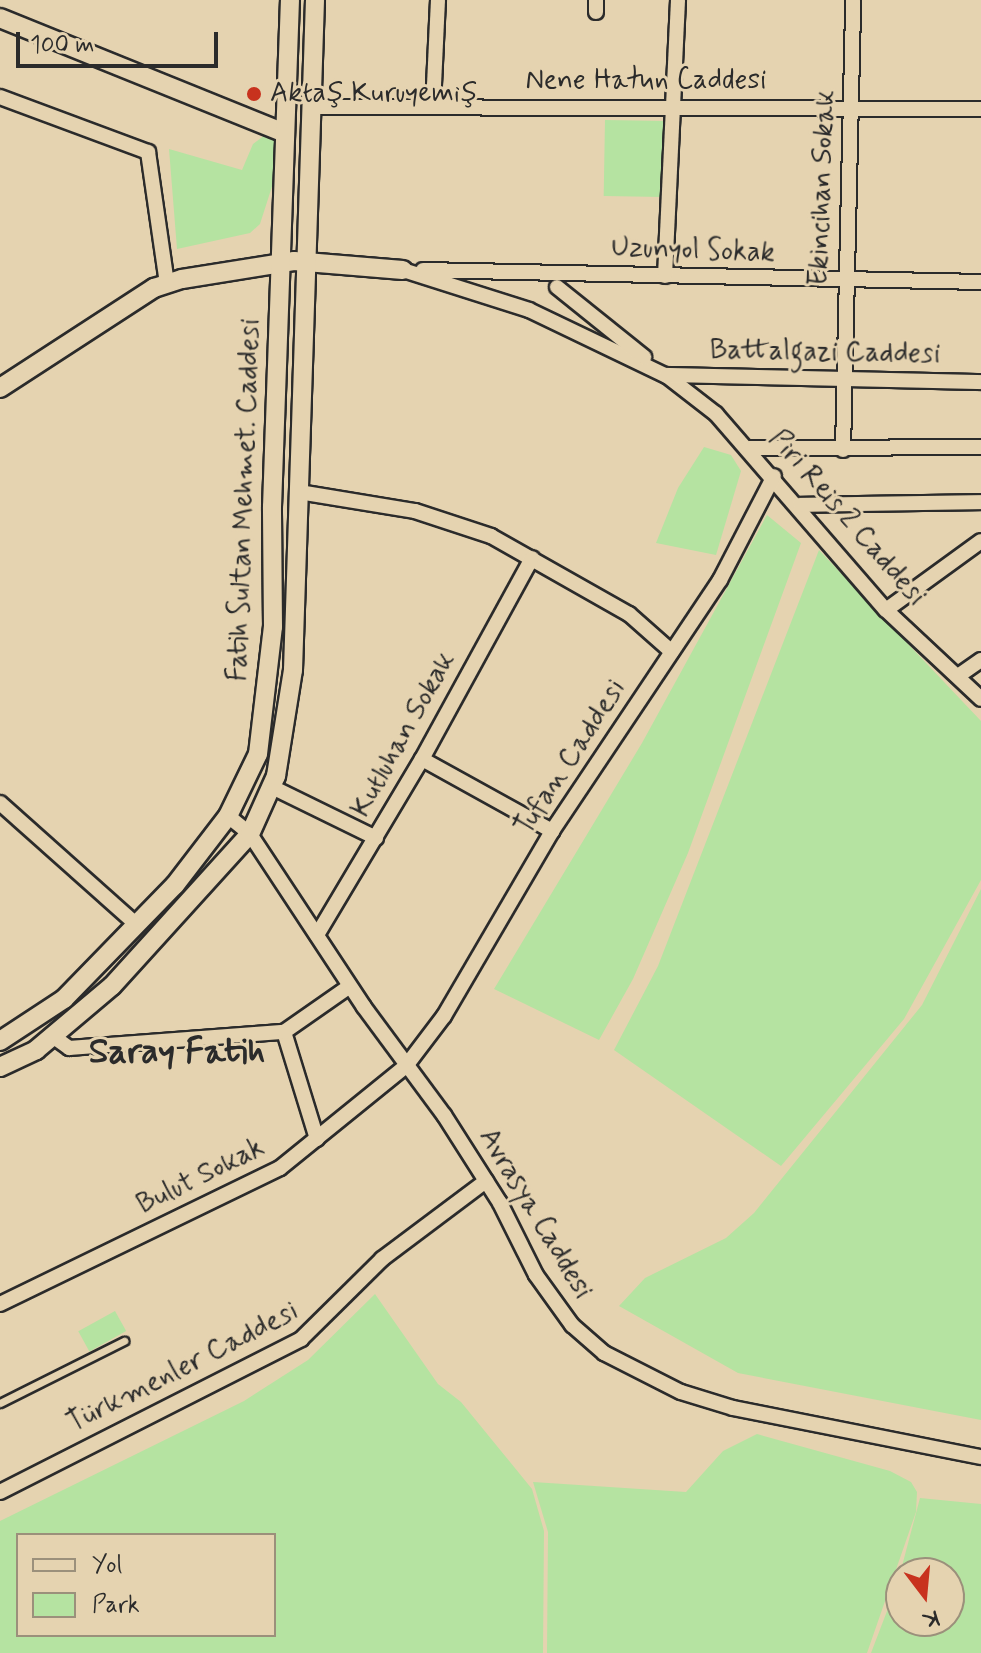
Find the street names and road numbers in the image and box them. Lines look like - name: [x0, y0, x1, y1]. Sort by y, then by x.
- street label: Nene Hatun Caddesi: [524, 64, 768, 98]
- street label: Ekincihan Sokak: [803, 91, 843, 285]
- street label: Uzunyol Sokak: [609, 231, 777, 271]
- street label: Fatih Sultan Mehmet. Caddesi: [222, 314, 268, 686]
- street label: Battalgazi Caddesi: [709, 334, 941, 372]
- street label: Piri Reis 2 Caddesi: [762, 424, 932, 612]
- street label: Kutluhan Sokak: [345, 647, 463, 823]
- street label: Tufan Caddesi: [509, 675, 633, 841]
- street label: Avrasya Caddesi: [469, 1120, 601, 1308]
- street label: Bulut Sokak: [131, 1132, 271, 1222]
- street label: Türkmenler Caddesi: [63, 1296, 303, 1440]

